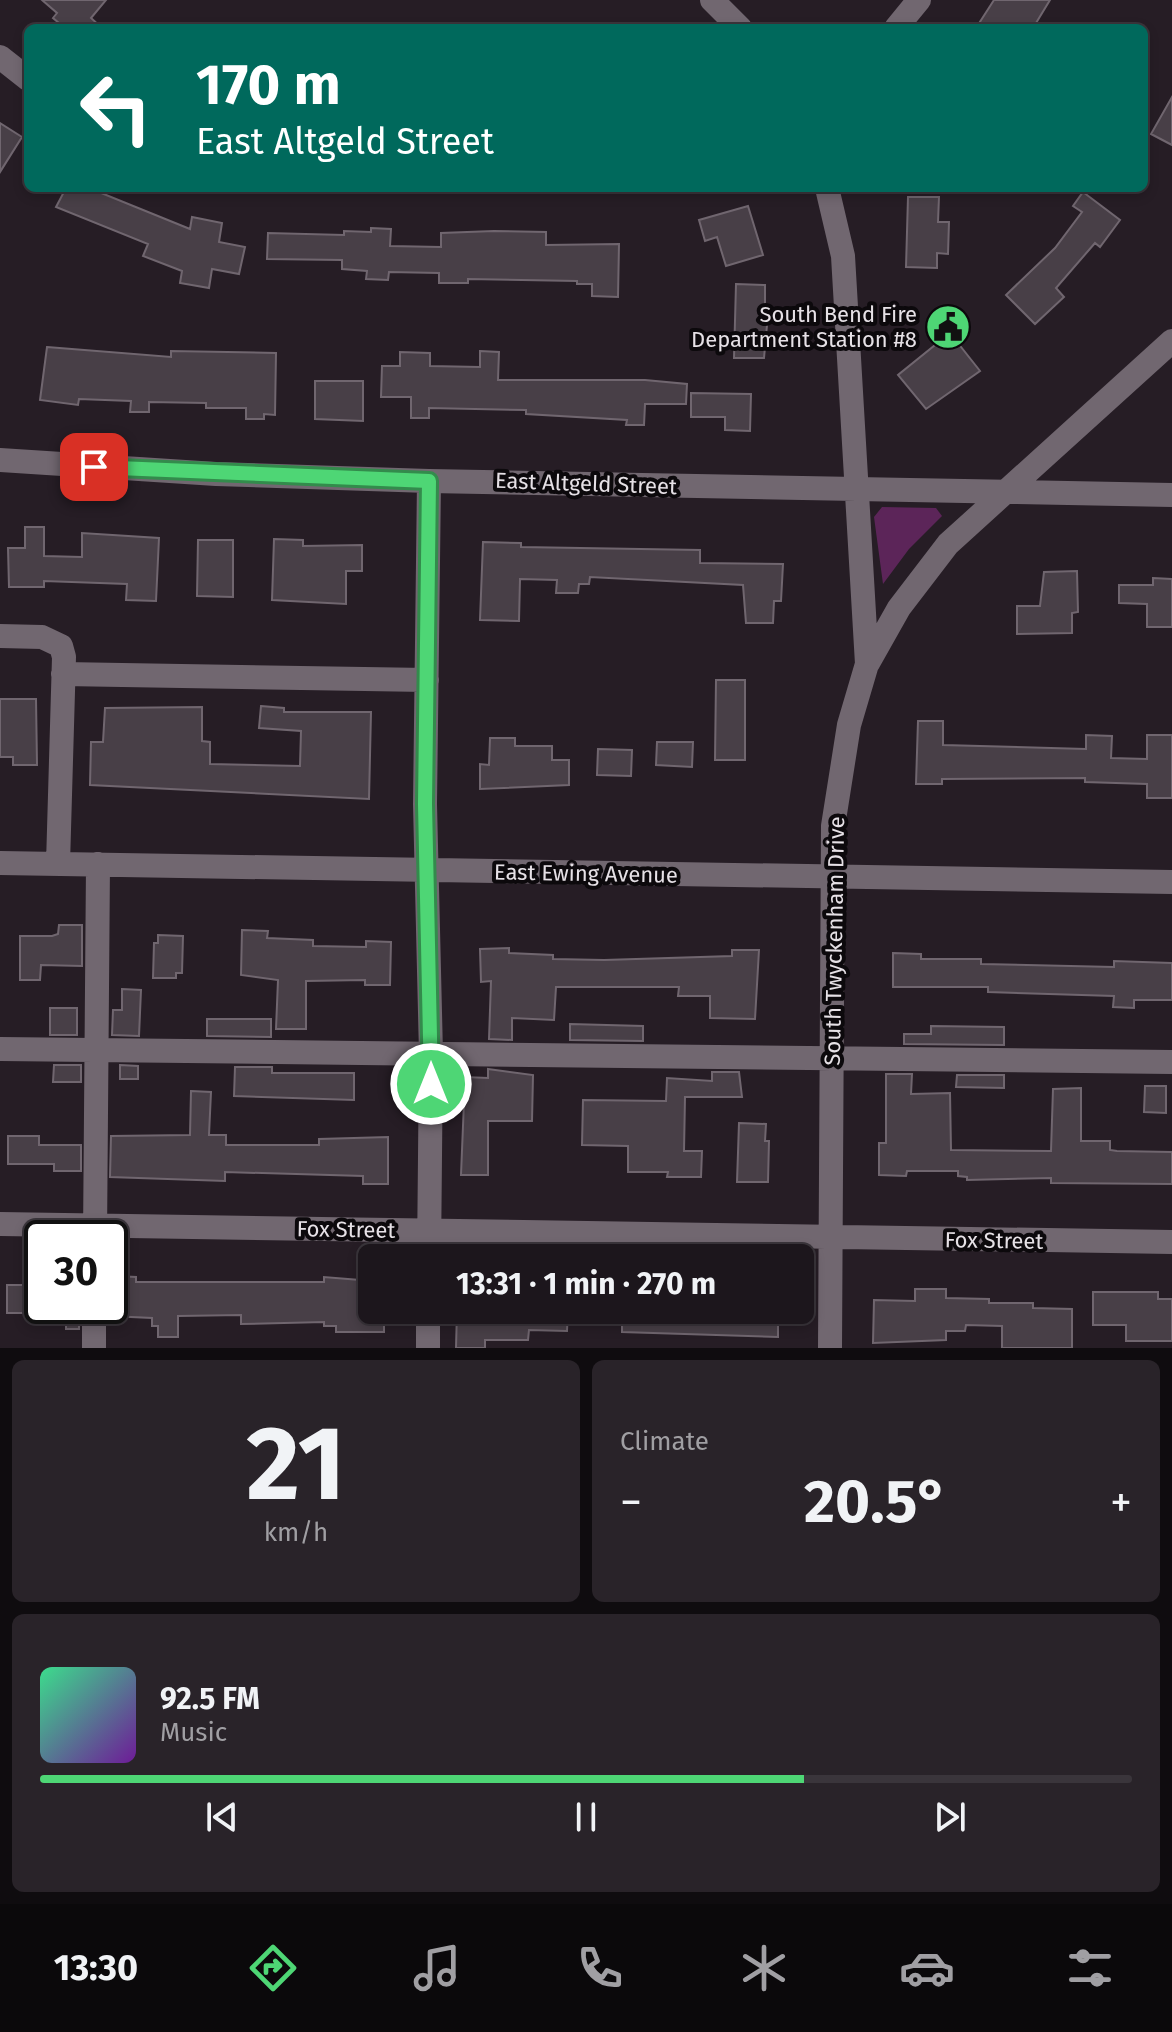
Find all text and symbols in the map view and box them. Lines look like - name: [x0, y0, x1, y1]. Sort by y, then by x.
- text: 170 m: [196, 52, 341, 119]
- icon: left: [64, 56, 168, 160]
- text: East Altgeld Street: [196, 120, 494, 164]
- place label: South Bend Fire Department Station #8: [691, 301, 917, 353]
- public building icon: South Bend Fire Department Station #8: [924, 303, 972, 351]
- pin: [60, 433, 128, 501]
- icon: arrive: [72, 445, 116, 489]
- street label: East Altgeld Street: [495, 467, 677, 500]
- street label: South Twyckenham Drive: [819, 816, 850, 1066]
- street label: East Ewing Avenue: [494, 858, 678, 889]
- position arrow: [389, 1042, 473, 1126]
- street label: Fox Street: [296, 1215, 396, 1244]
- speed limit sign: 30: [24, 1220, 128, 1324]
- street label: Fox Street: [944, 1226, 1044, 1255]
- text: 13:31 · 1 min · 270 m: [456, 1266, 716, 1302]
- text: 21: [246, 1402, 346, 1527]
- text: Climate: [620, 1426, 709, 1457]
- text: 20.5°: [804, 1466, 948, 1538]
- text: −: [620, 1476, 642, 1529]
- text: +: [1110, 1476, 1132, 1529]
- text: km/h: [264, 1517, 328, 1548]
- text: 92.5 FM: [160, 1681, 260, 1717]
- text: Music: [160, 1717, 227, 1748]
- icon: previous: [200, 1795, 244, 1839]
- icon: pause: [564, 1795, 608, 1839]
- icon: next: [928, 1795, 972, 1839]
- icon: directions: [245, 1940, 301, 1996]
- icon: music: [409, 1940, 465, 1996]
- icon: phone: [572, 1940, 628, 1996]
- icon: climate: [736, 1940, 792, 1996]
- icon: car: [899, 1940, 955, 1996]
- icon: filters: [1062, 1940, 1118, 1996]
- text: 13:30: [54, 1946, 138, 1990]

